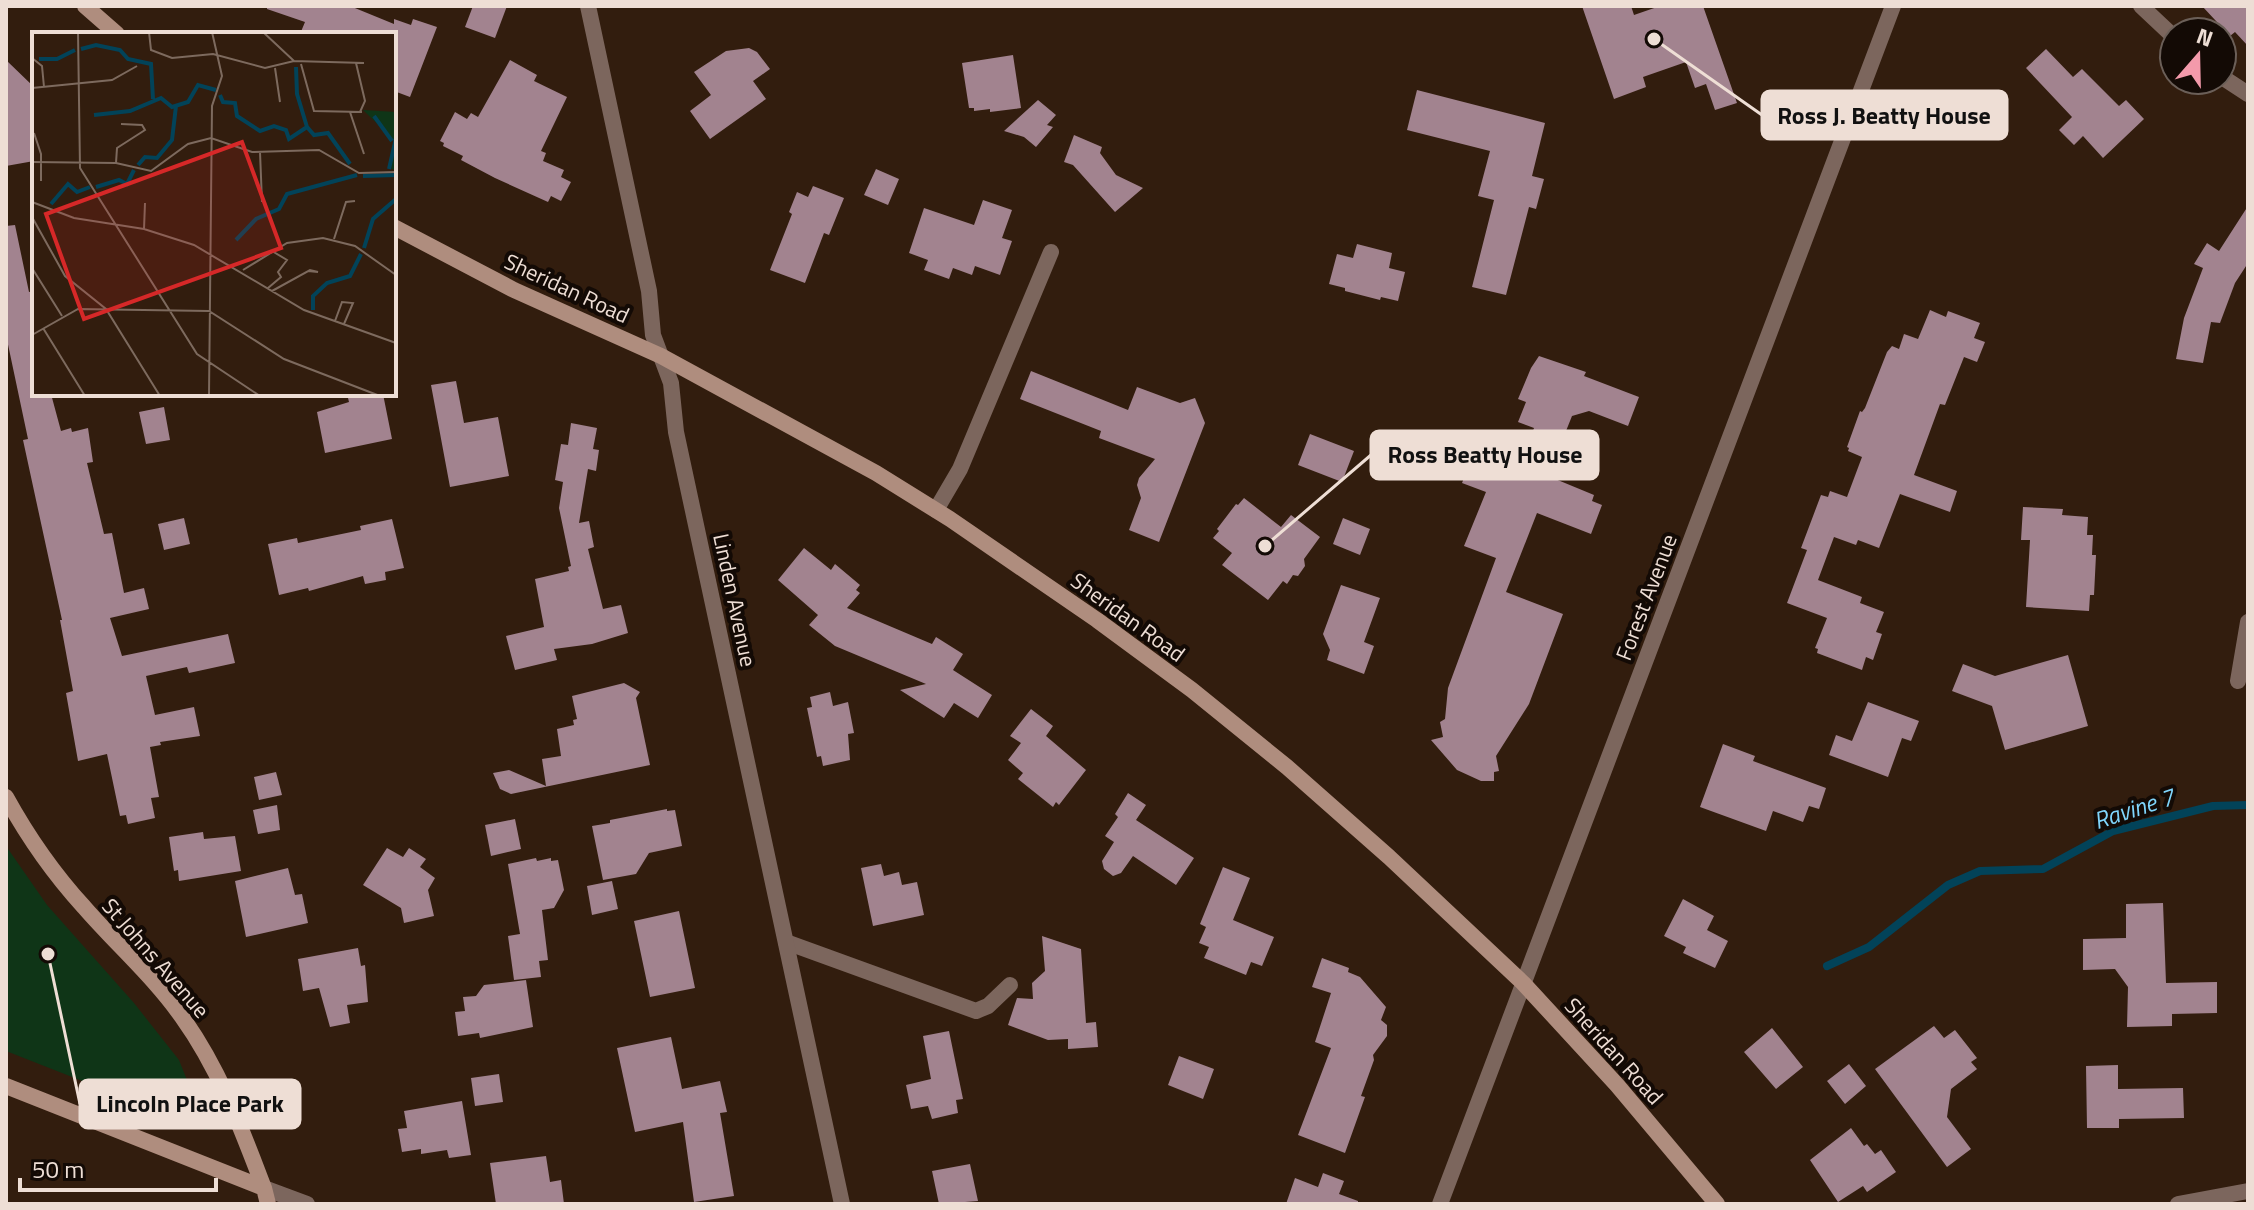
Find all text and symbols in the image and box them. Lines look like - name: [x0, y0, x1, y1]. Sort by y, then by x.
- north arrow: [2158, 16, 2238, 96]
- text: N: [2192, 19, 2218, 56]
- inset map: [32, 32, 396, 396]
- callout: Ross J. Beatty House: [1762, 91, 2007, 139]
- text: Ross J. Beatty House: [1777, 97, 1991, 133]
- street label: Sheridan Road: [499, 244, 635, 332]
- callout: Ross Beatty House: [1371, 431, 1598, 479]
- text: Ross Beatty House: [1388, 436, 1582, 472]
- street label: Forest Avenue: [1606, 529, 1686, 665]
- street label: Linden Avenue: [704, 530, 766, 670]
- street label: Sheridan Road: [1064, 564, 1192, 670]
- water label: Ravine 7: [2089, 777, 2181, 838]
- street label: St Johns Avenue: [94, 890, 218, 1026]
- street label: Sheridan Road: [1556, 990, 1672, 1112]
- callout: Lincoln Place Park: [80, 1080, 300, 1128]
- text: Lincoln Place Park: [96, 1085, 285, 1121]
- scale bar: [20, 1142, 216, 1192]
- text: 50 m: [32, 1151, 84, 1187]

